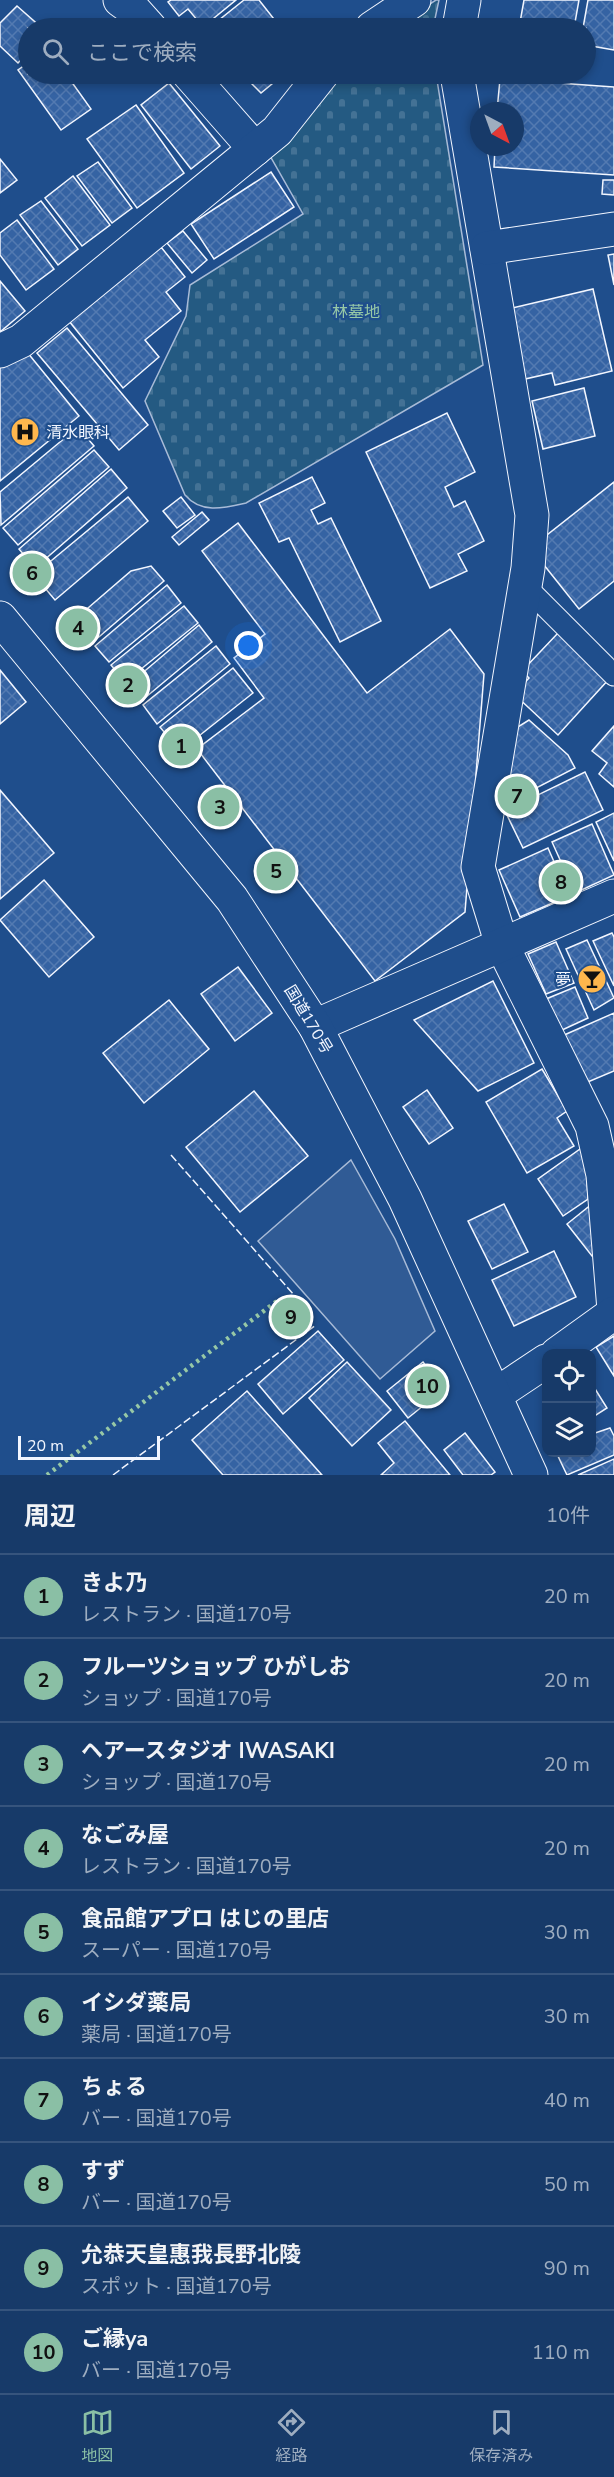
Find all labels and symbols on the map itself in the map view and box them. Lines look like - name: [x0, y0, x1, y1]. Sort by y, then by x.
- north arrow: [470, 102, 524, 156]
- park label: 林墓地: [332, 301, 380, 323]
- hospital icon: 清水眼科: [9, 416, 41, 448]
- place label: 清水眼科: [46, 422, 110, 444]
- pin: 6: [12, 550, 51, 596]
- pin: 4: [58, 606, 98, 650]
- your location: [234, 631, 263, 660]
- pin: 2: [108, 662, 148, 708]
- pin: 1: [162, 724, 201, 768]
- pin: 7: [498, 774, 536, 818]
- pin: 3: [200, 784, 240, 830]
- pin: 5: [256, 848, 296, 894]
- pin: 8: [542, 860, 580, 904]
- bar icon: 夢: [576, 963, 608, 995]
- place label: 夢: [555, 969, 571, 991]
- street label: 国道170号: [279, 981, 337, 1058]
- pin: 9: [272, 1294, 310, 1340]
- pin: 10: [408, 1364, 446, 1408]
- scale bar: [18, 1433, 160, 1460]

